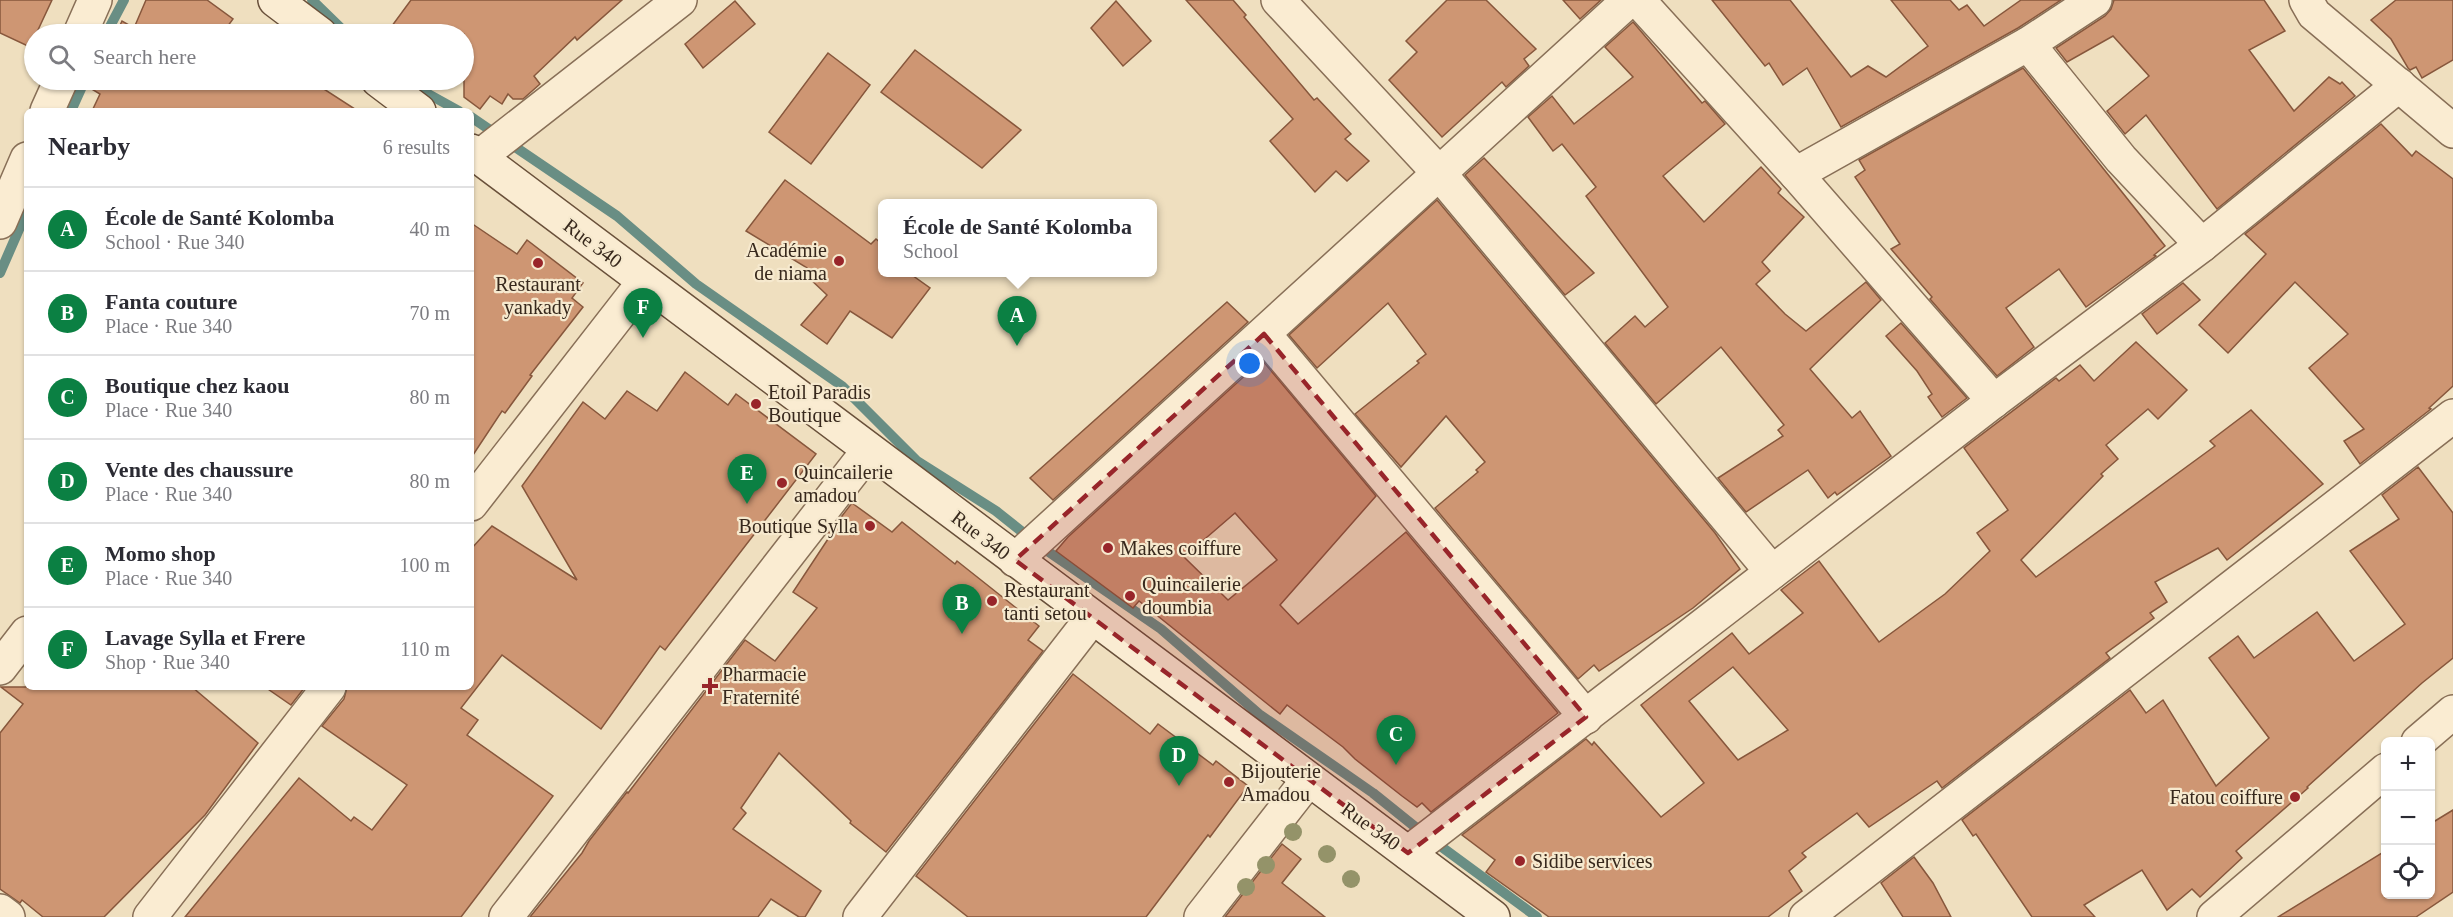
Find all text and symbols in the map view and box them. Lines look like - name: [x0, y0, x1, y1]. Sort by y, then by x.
- search box: [24, 24, 474, 90]
- icon: search: [45, 41, 78, 74]
- text: Search here: [93, 44, 196, 69]
- text: Nearby: [48, 132, 130, 161]
- text: 6 results: [383, 136, 450, 158]
- popup: [878, 199, 1157, 277]
- text: École de Santé Kolomba: [105, 205, 334, 230]
- street label: Rue 340: [560, 214, 626, 272]
- text: École de Santé Kolomba: [903, 214, 1132, 239]
- text: A: [60, 218, 75, 240]
- text: 40 m: [409, 218, 450, 240]
- text: School · Rue 340: [105, 231, 244, 253]
- place label: Académie de niama: [746, 239, 827, 284]
- text: School: [903, 240, 958, 262]
- marker: Académie de niama: [832, 254, 846, 268]
- marker: Restaurant yankady: [531, 256, 545, 270]
- place label: Restaurant yankady: [495, 273, 581, 319]
- pin: F: [624, 288, 662, 338]
- text: Fanta couture: [105, 289, 237, 314]
- pin: A: [998, 296, 1036, 346]
- text: B: [61, 302, 74, 324]
- text: 70 m: [409, 302, 450, 324]
- text: Place · Rue 340: [105, 315, 232, 337]
- your location: [1235, 349, 1264, 378]
- text: Boutique chez kaou: [105, 373, 290, 398]
- place label: Etoil Paradis Boutique: [768, 381, 871, 427]
- text: C: [60, 386, 75, 408]
- text: 80 m: [409, 386, 450, 408]
- marker: Etoil Paradis Boutique: [749, 397, 763, 411]
- text: Place · Rue 340: [105, 399, 232, 421]
- pin: E: [728, 454, 766, 504]
- text: Vente des chaussure: [105, 457, 293, 482]
- place label: Quincailerie amadou: [794, 461, 893, 506]
- text: D: [60, 470, 75, 492]
- text: 80 m: [409, 470, 450, 492]
- marker: Quincailerie amadou: [775, 476, 789, 490]
- text: Place · Rue 340: [105, 483, 232, 505]
- street label: Rue 340: [948, 506, 1014, 564]
- place label: Boutique Sylla: [739, 515, 858, 538]
- marker: Boutique Sylla: [863, 519, 877, 533]
- place label: Makes coiffure: [1120, 537, 1241, 559]
- text: Momo shop: [105, 541, 216, 566]
- marker: Makes coiffure: [1101, 541, 1115, 555]
- text: E: [61, 554, 74, 576]
- text: 100 m: [399, 554, 450, 576]
- text: Place · Rue 340: [105, 567, 232, 589]
- place label: Quincailerie doumbia: [1142, 573, 1241, 618]
- place label: Restaurant tanti setou: [1004, 579, 1090, 624]
- pin: B: [942, 584, 982, 634]
- marker: Quincailerie doumbia: [1123, 589, 1137, 603]
- marker: Restaurant tanti setou: [985, 594, 999, 608]
- text: Lavage Sylla et Frere: [105, 625, 305, 650]
- text: F: [61, 638, 74, 660]
- text: 110 m: [400, 638, 450, 660]
- text: Shop · Rue 340: [105, 651, 230, 673]
- place label: Pharmacie Fraternité: [722, 663, 807, 708]
- marker: Pharmacie Fraternité: [703, 679, 717, 693]
- pin: C: [1376, 716, 1416, 765]
- pin: D: [1160, 736, 1198, 786]
- map controls: [2381, 737, 2435, 899]
- button: +: [2381, 737, 2435, 791]
- place label: Bijouterie Amadou: [1241, 760, 1321, 805]
- marker: Bijouterie Amadou: [1222, 775, 1236, 789]
- place label: Fatou coiffure: [2170, 786, 2283, 808]
- marker: Fatou coiffure: [2288, 790, 2302, 804]
- button: −: [2381, 791, 2435, 845]
- street label: Rue 340: [1337, 797, 1405, 855]
- button: locate: [2381, 845, 2435, 899]
- place label: Sidibe services: [1532, 850, 1653, 872]
- marker: Sidibe services: [1513, 854, 1527, 868]

